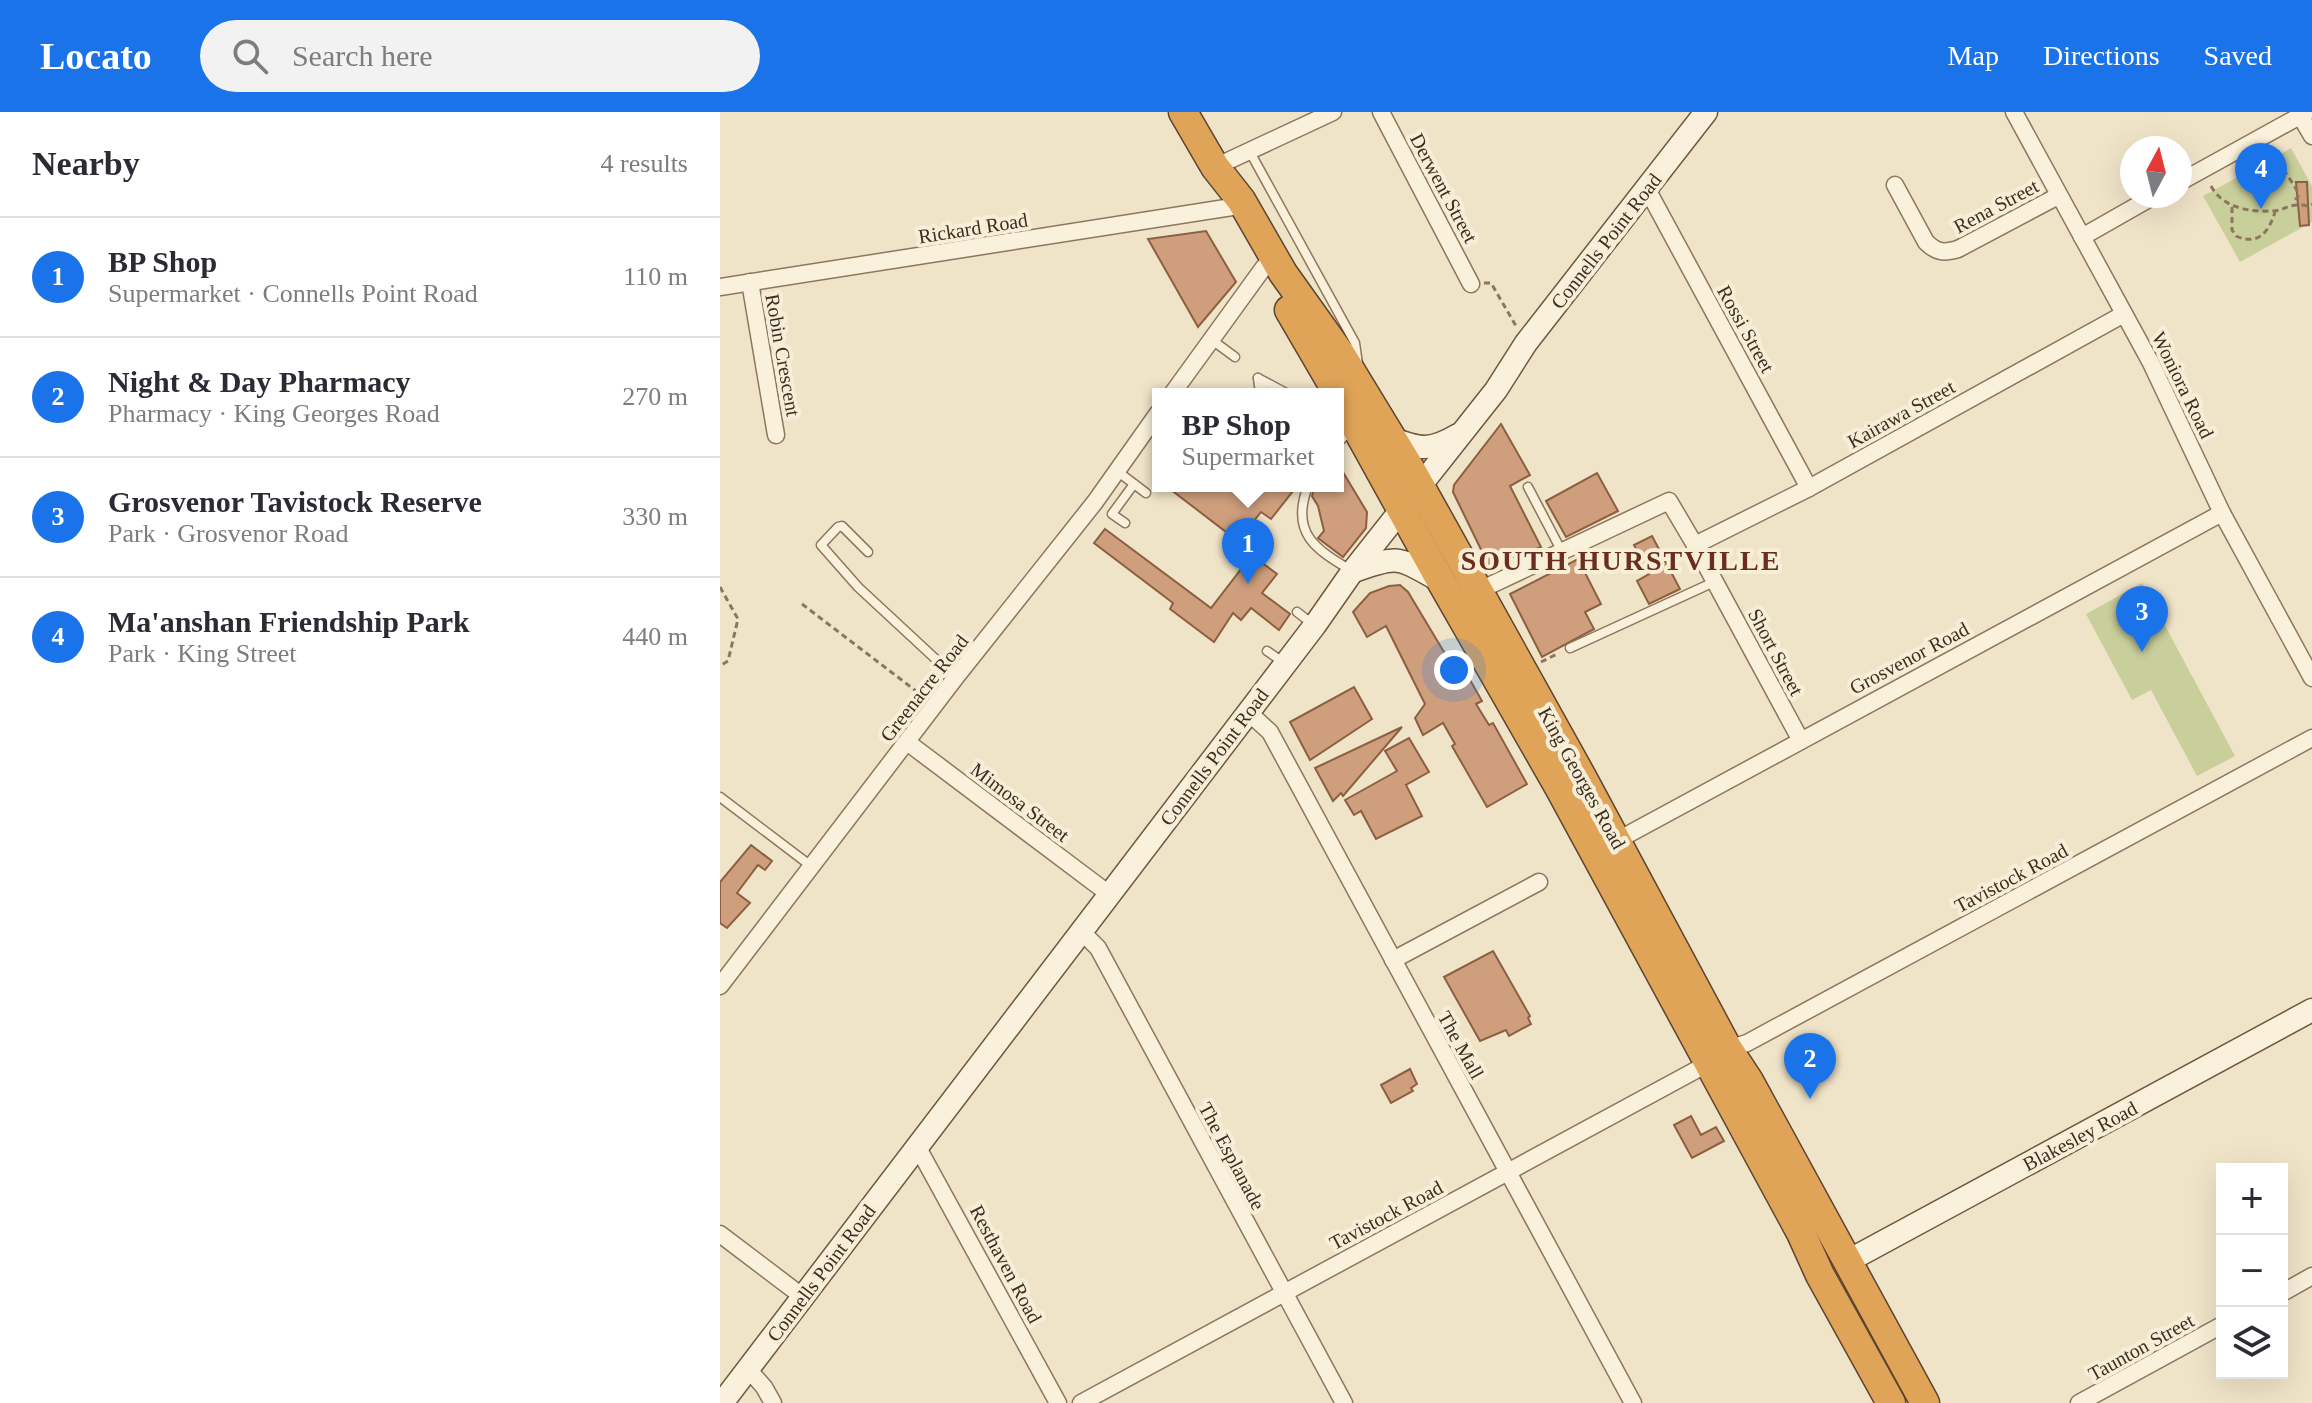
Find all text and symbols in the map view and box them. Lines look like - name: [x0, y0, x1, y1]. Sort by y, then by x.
- search box: [200, 20, 760, 92]
- icon: search: [228, 34, 272, 78]
- text: Locato: [40, 35, 152, 77]
- text: Search here: [292, 39, 433, 72]
- text: Map: [1948, 40, 1999, 71]
- text: Directions: [2043, 40, 2160, 71]
- text: Saved: [2204, 40, 2272, 71]
- street label: Derwent Street: [1406, 130, 1482, 247]
- north arrow: [2120, 136, 2192, 208]
- pin: 4: [2235, 143, 2287, 209]
- text: Nearby: [32, 145, 140, 182]
- text: 4 results: [601, 149, 688, 178]
- street label: Connells Point Road: [1546, 169, 1666, 313]
- street label: Rena Street: [1950, 174, 2042, 237]
- street label: Rickard Road: [917, 208, 1029, 248]
- text: BP Shop: [108, 245, 217, 278]
- text: 1: [52, 262, 65, 291]
- text: 110 m: [623, 262, 688, 291]
- text: Supermarket · Connells Point Road: [108, 279, 478, 308]
- street label: Rossi Street: [1713, 282, 1779, 377]
- street label: Robin Crescent: [761, 292, 805, 418]
- street label: Woniora Road: [2148, 328, 2218, 442]
- text: Night & Day Pharmacy: [108, 365, 410, 398]
- street label: Kairawa Street: [1843, 375, 1959, 453]
- text: 2: [52, 382, 65, 411]
- text: 270 m: [622, 382, 688, 411]
- popup: [1152, 388, 1344, 492]
- text: Pharmacy · King Georges Road: [108, 399, 440, 428]
- text: BP Shop: [1182, 408, 1291, 441]
- text: Supermarket: [1182, 442, 1314, 471]
- text: Grosvenor Tavistock Reserve: [108, 485, 482, 518]
- text: 3: [52, 502, 65, 531]
- text: 330 m: [622, 502, 688, 531]
- pin: 1: [1222, 518, 1274, 584]
- text: Park · Grosvenor Road: [108, 519, 348, 548]
- district label: SOUTH HURSTVILLE: [1461, 545, 1781, 576]
- pin: 3: [2116, 586, 2168, 652]
- text: Ma'anshan Friendship Park: [108, 605, 470, 638]
- street label: Short Street: [1744, 605, 1808, 699]
- street label: Grosvenor Road: [1846, 617, 1972, 699]
- text: 4: [52, 622, 65, 651]
- text: 440 m: [622, 622, 688, 651]
- street label: Greenacre Road: [876, 630, 972, 746]
- text: Park · King Street: [108, 639, 296, 668]
- your location: [1434, 650, 1474, 690]
- street label: Connells Point Road: [1155, 684, 1273, 830]
- street label: King Georges Road: [1533, 703, 1630, 853]
- street label: Mimosa Street: [967, 758, 1074, 846]
- street label: Tavistock Road: [1951, 839, 2071, 917]
- street label: The Mall: [1433, 1007, 1489, 1083]
- pin: 2: [1784, 1033, 1836, 1099]
- street label: Blakesley Road: [2019, 1097, 2141, 1176]
- street label: The Esplanade: [1194, 1099, 1270, 1214]
- map controls: [2216, 1163, 2288, 1379]
- button: +: [2216, 1163, 2288, 1235]
- street label: Tavistock Road: [1326, 1176, 1446, 1254]
- street label: Connells Point Road: [762, 1200, 880, 1346]
- street label: Resthaven Road: [966, 1201, 1046, 1327]
- button: −: [2216, 1235, 2288, 1307]
- button: layers: [2216, 1307, 2288, 1379]
- street label: Taunton Street: [2085, 1309, 2198, 1385]

